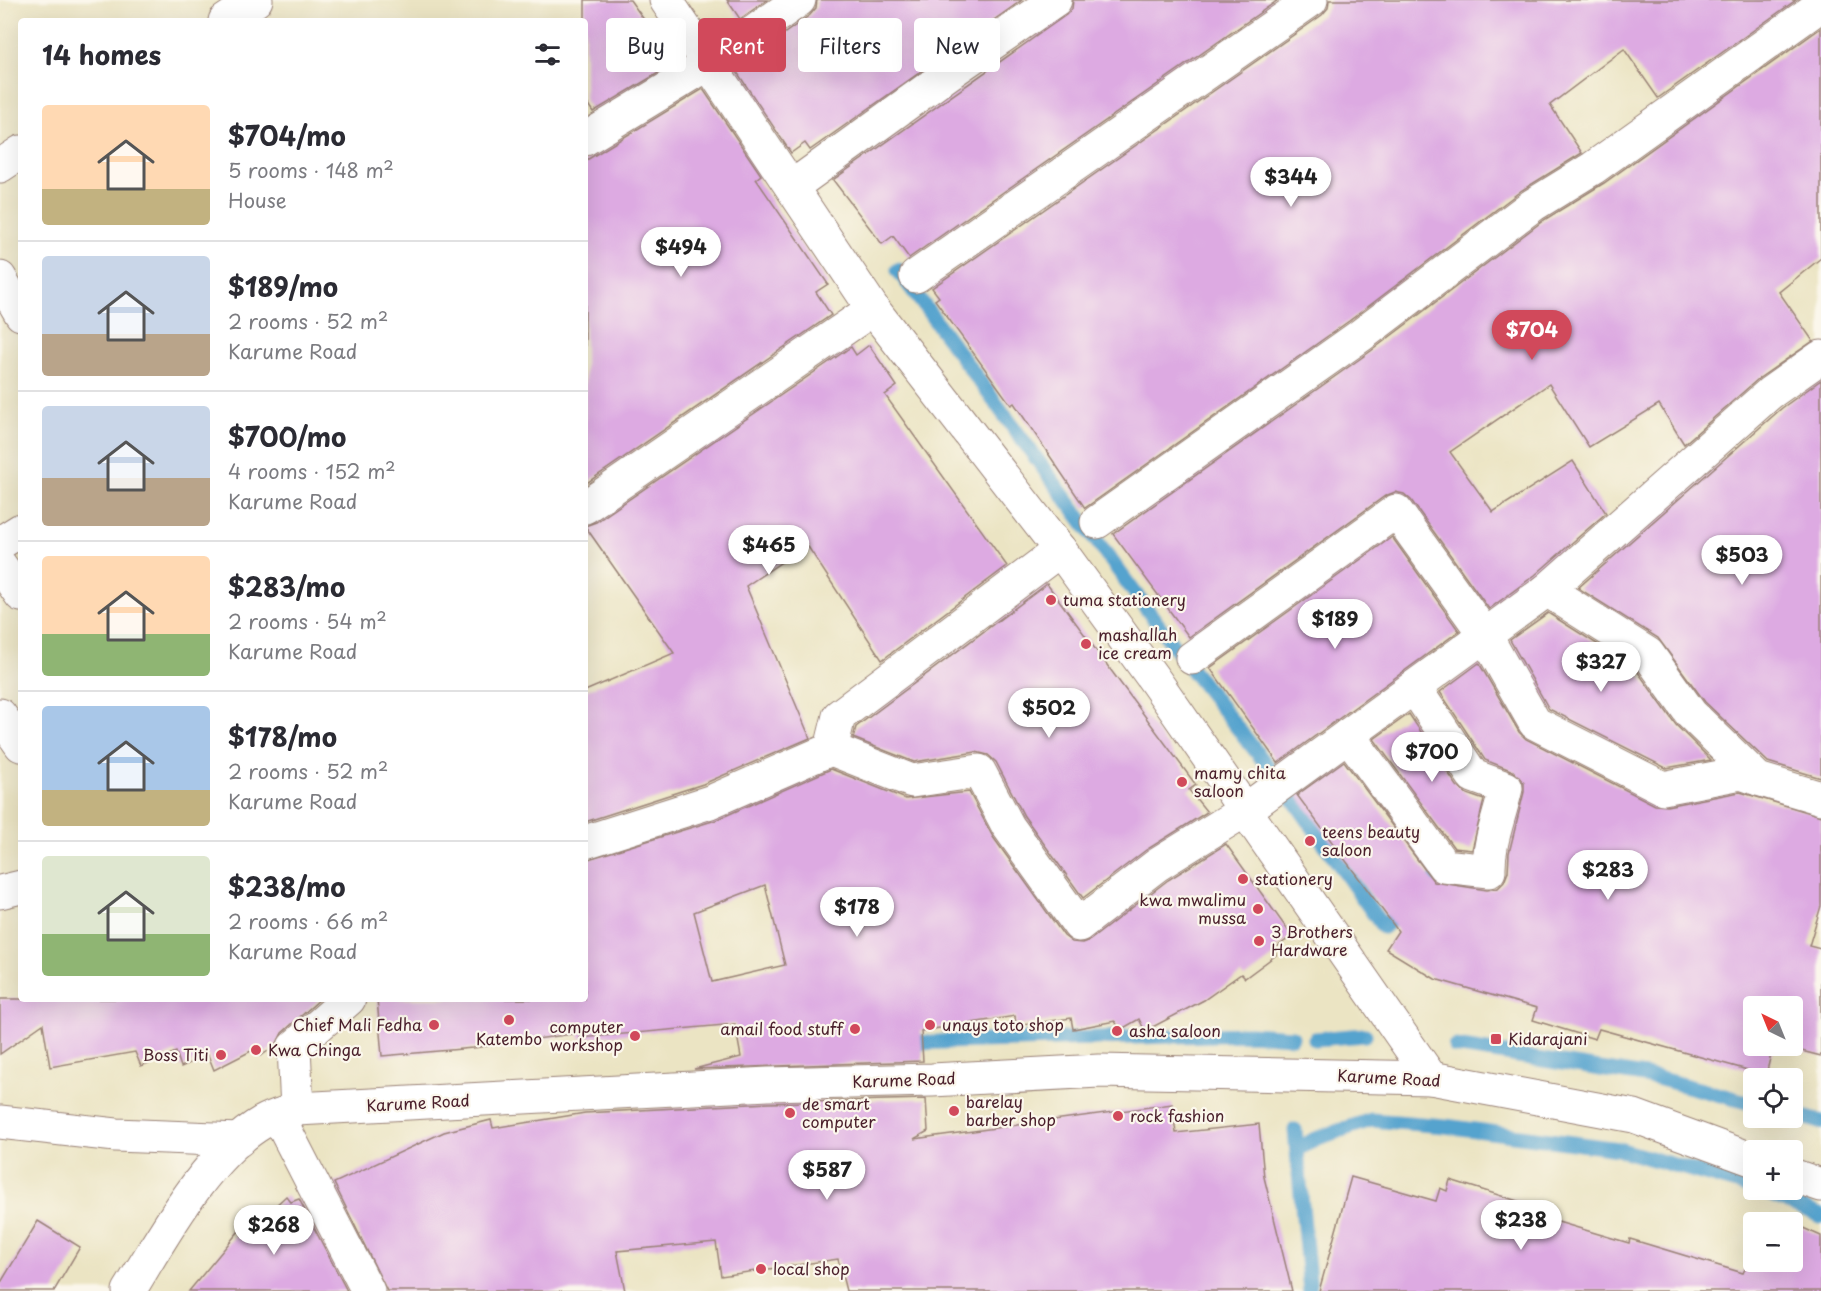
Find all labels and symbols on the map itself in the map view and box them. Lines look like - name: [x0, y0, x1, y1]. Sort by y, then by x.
- pin: $344: [1255, 157, 1327, 208]
- pin: $494: [645, 227, 717, 278]
- pin: $704: [1496, 310, 1568, 361]
- pin: $465: [733, 525, 805, 576]
- pin: $503: [1706, 535, 1778, 586]
- place label: tuma stationery: [1063, 587, 1186, 611]
- marker: tuma stationery: [1044, 593, 1058, 607]
- pin: $189: [1299, 599, 1371, 650]
- place label: mashallah ice cream: [1098, 622, 1177, 664]
- marker: mashallah ice cream: [1079, 637, 1093, 651]
- pin: $327: [1565, 642, 1637, 693]
- pin: $502: [1013, 688, 1085, 739]
- pin: $700: [1396, 732, 1468, 783]
- place label: mamy chita saloon: [1194, 760, 1286, 802]
- marker: mamy chita saloon: [1175, 775, 1189, 789]
- place label: teens beauty saloon: [1322, 819, 1420, 861]
- marker: teens beauty saloon: [1303, 834, 1317, 848]
- pin: $283: [1572, 850, 1644, 901]
- place label: stationery: [1255, 866, 1333, 890]
- marker: stationery: [1236, 872, 1250, 886]
- pin: $178: [821, 887, 893, 938]
- place label: kwa mwalimu mussa: [1139, 887, 1246, 929]
- marker: kwa mwalimu mussa: [1251, 902, 1265, 916]
- place label: 3 Brothers Hardware: [1271, 919, 1353, 961]
- marker: 3 Brothers Hardware: [1252, 934, 1266, 948]
- north arrow: [1743, 996, 1803, 1056]
- place label: Chief Mali Fedha: [293, 1012, 422, 1036]
- place label: unays toto shop: [942, 1012, 1064, 1036]
- marker: Katembo: [502, 1013, 516, 1027]
- place label: computer workshop: [549, 1014, 624, 1056]
- place label: amail food stuff: [720, 1016, 845, 1040]
- marker: Chief Mali Fedha: [427, 1018, 441, 1032]
- marker: unays toto shop: [923, 1018, 937, 1032]
- place label: asha saloon: [1129, 1018, 1221, 1042]
- marker: amail food stuff: [848, 1022, 862, 1036]
- marker: asha saloon: [1110, 1024, 1124, 1038]
- place label: Katembo: [476, 1026, 542, 1050]
- place label: Kidarajani: [1508, 1026, 1588, 1050]
- marker: computer workshop: [628, 1029, 642, 1043]
- marker: Kidarajani: [1489, 1032, 1503, 1046]
- place label: Kwa Chinga: [268, 1037, 361, 1061]
- place label: Boss Titi: [143, 1042, 209, 1066]
- marker: Kwa Chinga: [249, 1043, 263, 1057]
- marker: Boss Titi: [214, 1048, 228, 1062]
- street label: Karume Road: [1337, 1062, 1441, 1092]
- street label: Karume Road: [852, 1065, 956, 1093]
- street label: Karume Road: [366, 1087, 470, 1117]
- place label: barelay barber shop: [966, 1089, 1056, 1131]
- place label: de smart computer: [802, 1091, 876, 1133]
- place label: rock fashion: [1130, 1103, 1224, 1127]
- marker: barelay barber shop: [947, 1104, 961, 1118]
- marker: de smart computer: [783, 1106, 797, 1120]
- marker: rock fashion: [1111, 1109, 1125, 1123]
- pin: $587: [791, 1150, 863, 1201]
- pin: $238: [1485, 1200, 1557, 1251]
- pin: $268: [238, 1205, 310, 1256]
- place label: local shop: [773, 1256, 850, 1280]
- marker: local shop: [754, 1262, 768, 1276]

